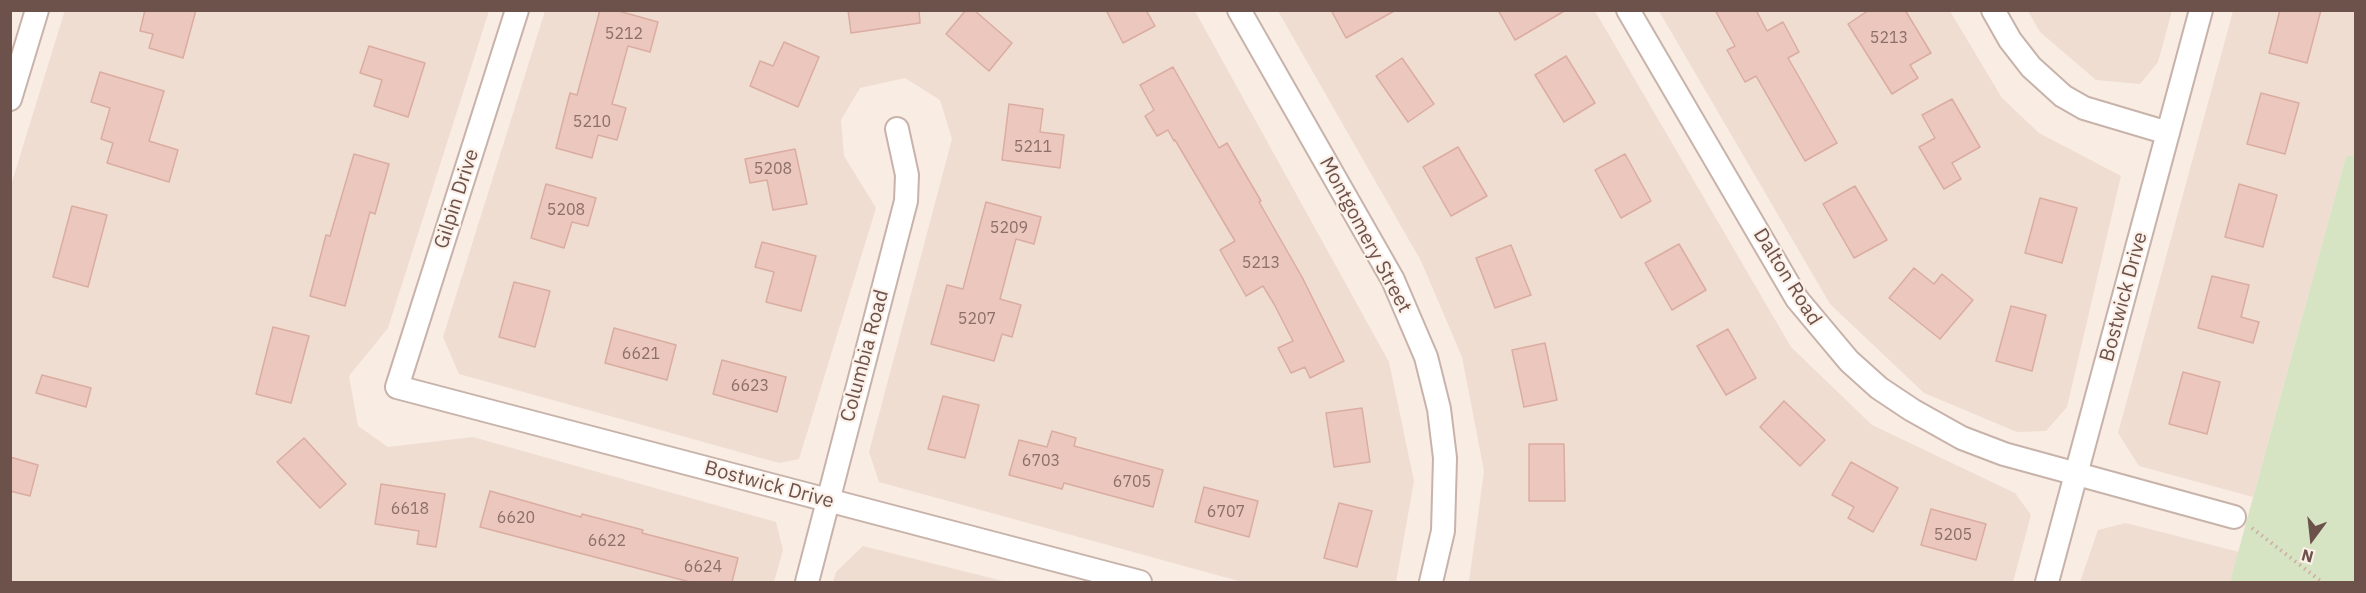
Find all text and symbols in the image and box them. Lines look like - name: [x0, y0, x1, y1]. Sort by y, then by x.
- house number: 5212: [605, 24, 643, 44]
- house number: 5213: [1870, 28, 1908, 48]
- house number: 5210: [573, 112, 611, 132]
- house number: 5211: [1014, 137, 1052, 157]
- street label: Gilpin Drive: [430, 146, 484, 252]
- street label: Montgomery Street: [1314, 153, 1416, 317]
- house number: 5208: [754, 159, 792, 179]
- house number: 5208: [547, 200, 585, 220]
- house number: 5209: [990, 218, 1028, 238]
- street label: Dalton Road: [1748, 224, 1826, 330]
- street label: Bostwick Drive: [2095, 230, 2153, 364]
- house number: 5213: [1242, 253, 1280, 273]
- street label: Columbia Road: [836, 287, 894, 425]
- house number: 5207: [958, 309, 996, 329]
- house number: 6621: [622, 344, 660, 364]
- house number: 6623: [731, 376, 769, 396]
- house number: 6703: [1022, 451, 1060, 471]
- street label: Bostwick Drive: [702, 456, 836, 514]
- house number: 6705: [1113, 472, 1151, 492]
- house number: 6618: [391, 499, 429, 519]
- house number: 6707: [1207, 502, 1245, 522]
- house number: 6620: [497, 508, 535, 528]
- north arrow: [2282, 509, 2342, 569]
- house number: 5205: [1934, 525, 1972, 545]
- house number: 6622: [588, 531, 626, 551]
- text: N: [2299, 545, 2316, 568]
- house number: 6624: [684, 557, 722, 577]

